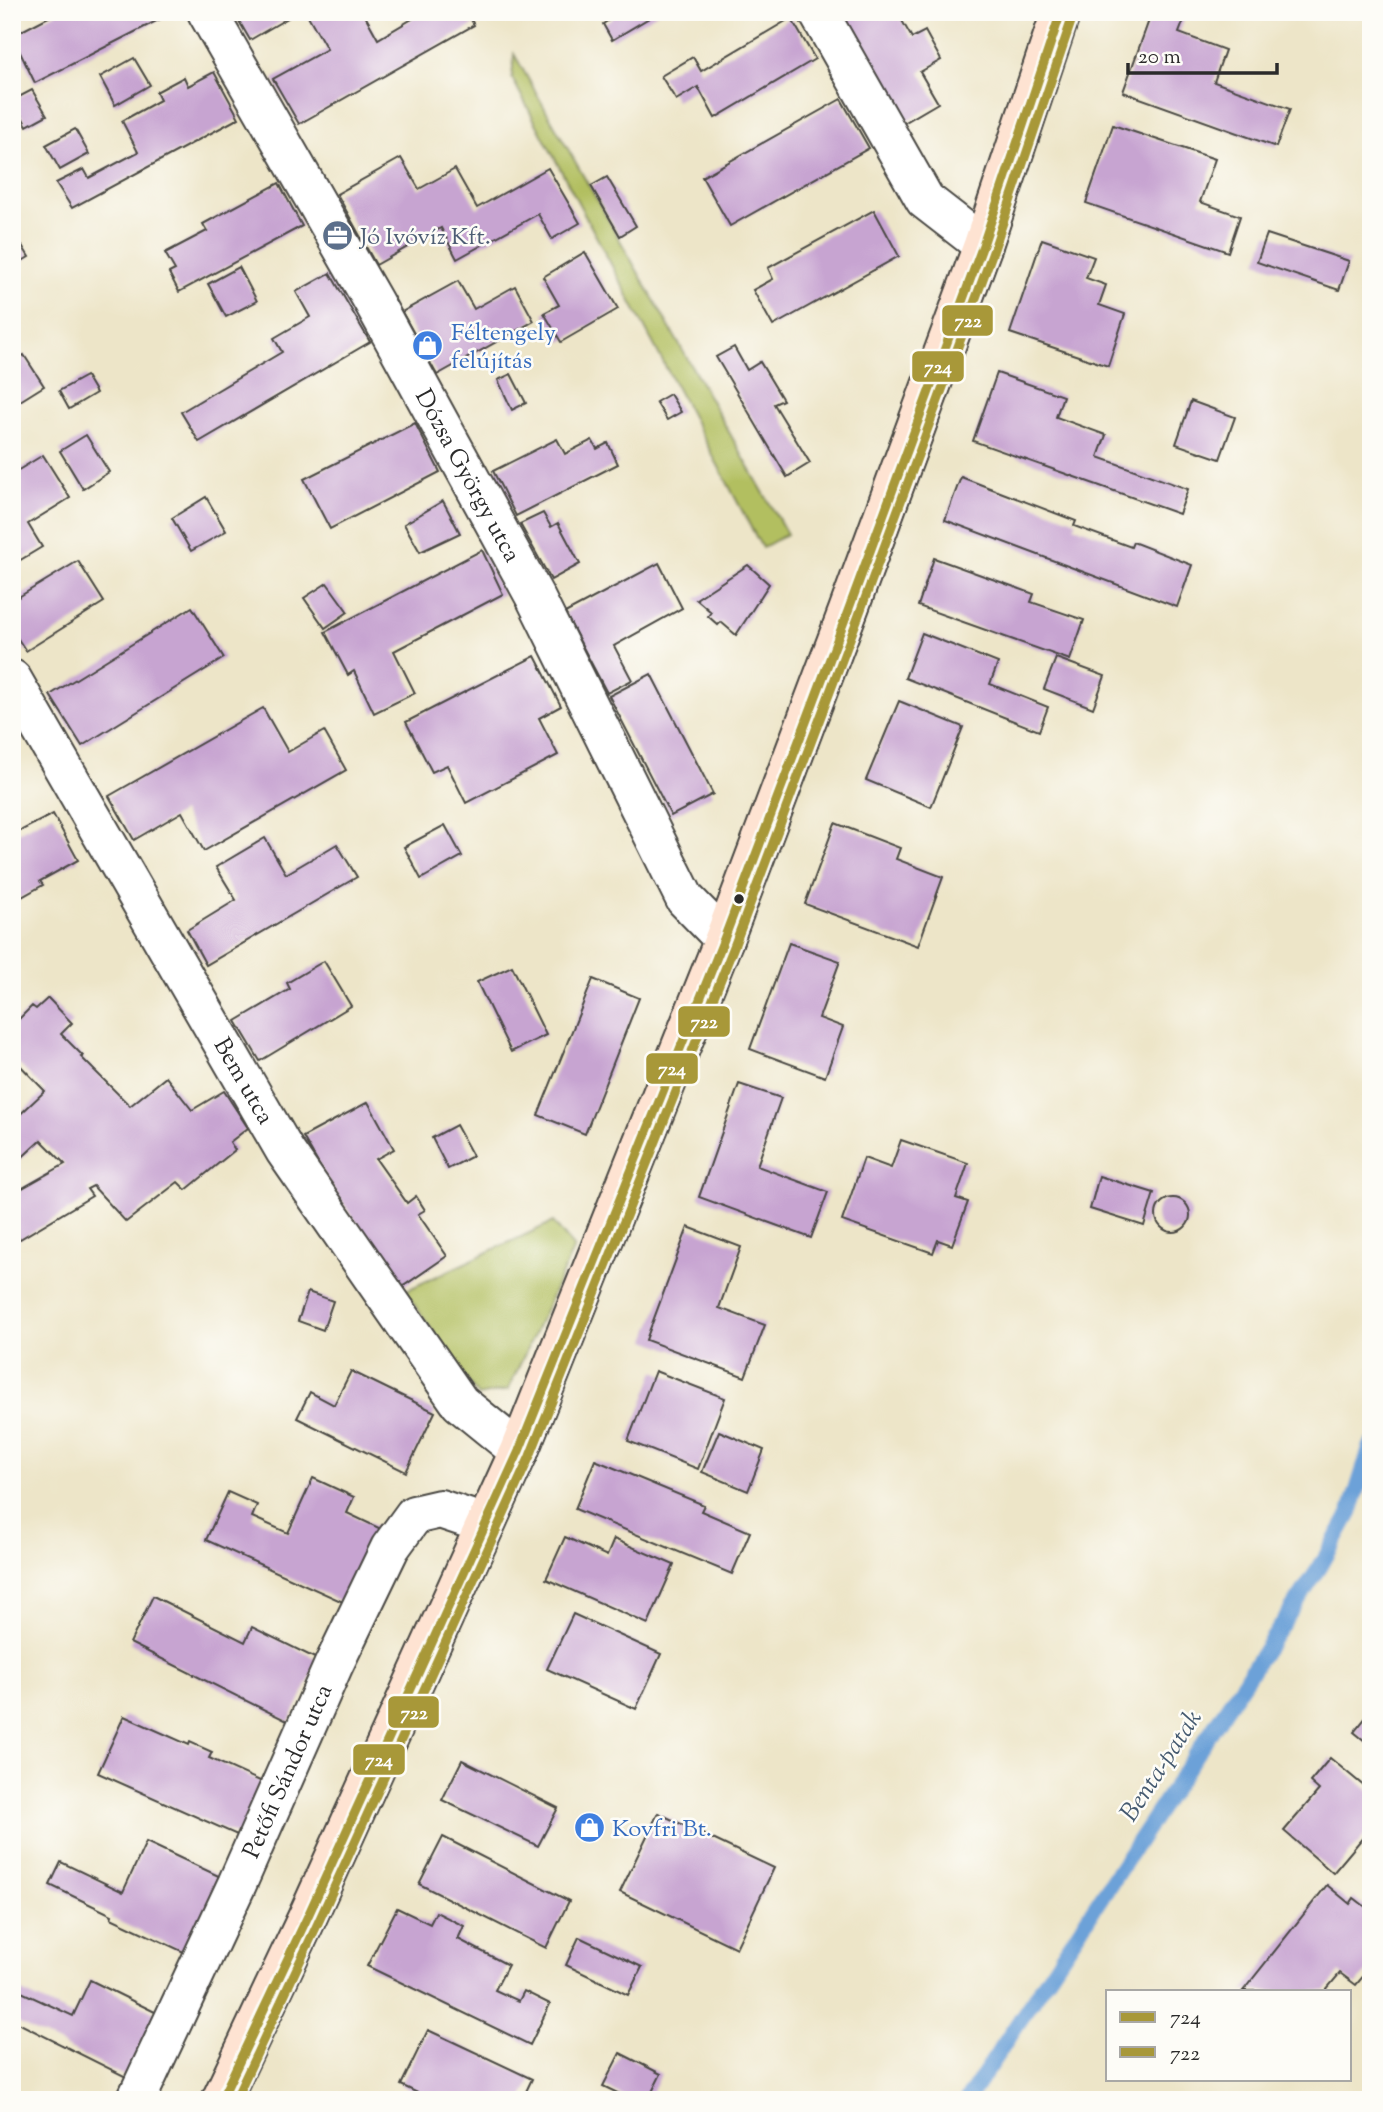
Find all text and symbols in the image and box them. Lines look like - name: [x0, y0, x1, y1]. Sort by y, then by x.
- scale bar: [1128, 32, 1276, 76]
- text: 20 m: [1138, 43, 1181, 73]
- office icon: Jó Ivóvíz Kft.: [320, 219, 354, 253]
- place label: Jó Ivóvíz Kft.: [358, 221, 491, 255]
- line badge: 722: [941, 304, 994, 337]
- text: 722: [954, 309, 982, 336]
- place label: Féltengely felújítás: [451, 317, 556, 379]
- shop icon: Féltengely felújítás: [411, 329, 445, 363]
- line badge: 724: [911, 350, 965, 383]
- text: 724: [924, 355, 952, 382]
- street label: Dózsa György utca: [405, 384, 528, 569]
- unlabelled marker: [732, 892, 746, 906]
- line badge: 722: [677, 1005, 731, 1038]
- text: 722: [690, 1010, 718, 1037]
- street label: Bem utca: [204, 1032, 281, 1131]
- line badge: 724: [645, 1052, 699, 1085]
- text: 724: [658, 1057, 686, 1084]
- street label: Petőfi Sándor utca: [235, 1679, 342, 1864]
- line badge: 722: [387, 1695, 440, 1729]
- text: 722: [400, 1701, 428, 1728]
- water label: Benta-patak: [1112, 1703, 1212, 1830]
- line badge: 724: [352, 1743, 406, 1776]
- text: 724: [365, 1748, 393, 1775]
- shop icon: Kovfri Bt.: [572, 1811, 606, 1845]
- place label: Kovfri Bt.: [612, 1813, 712, 1847]
- legend: [1106, 1990, 1352, 2080]
- text: 724: [1170, 2004, 1201, 2034]
- text: 722: [1170, 2040, 1200, 2070]

